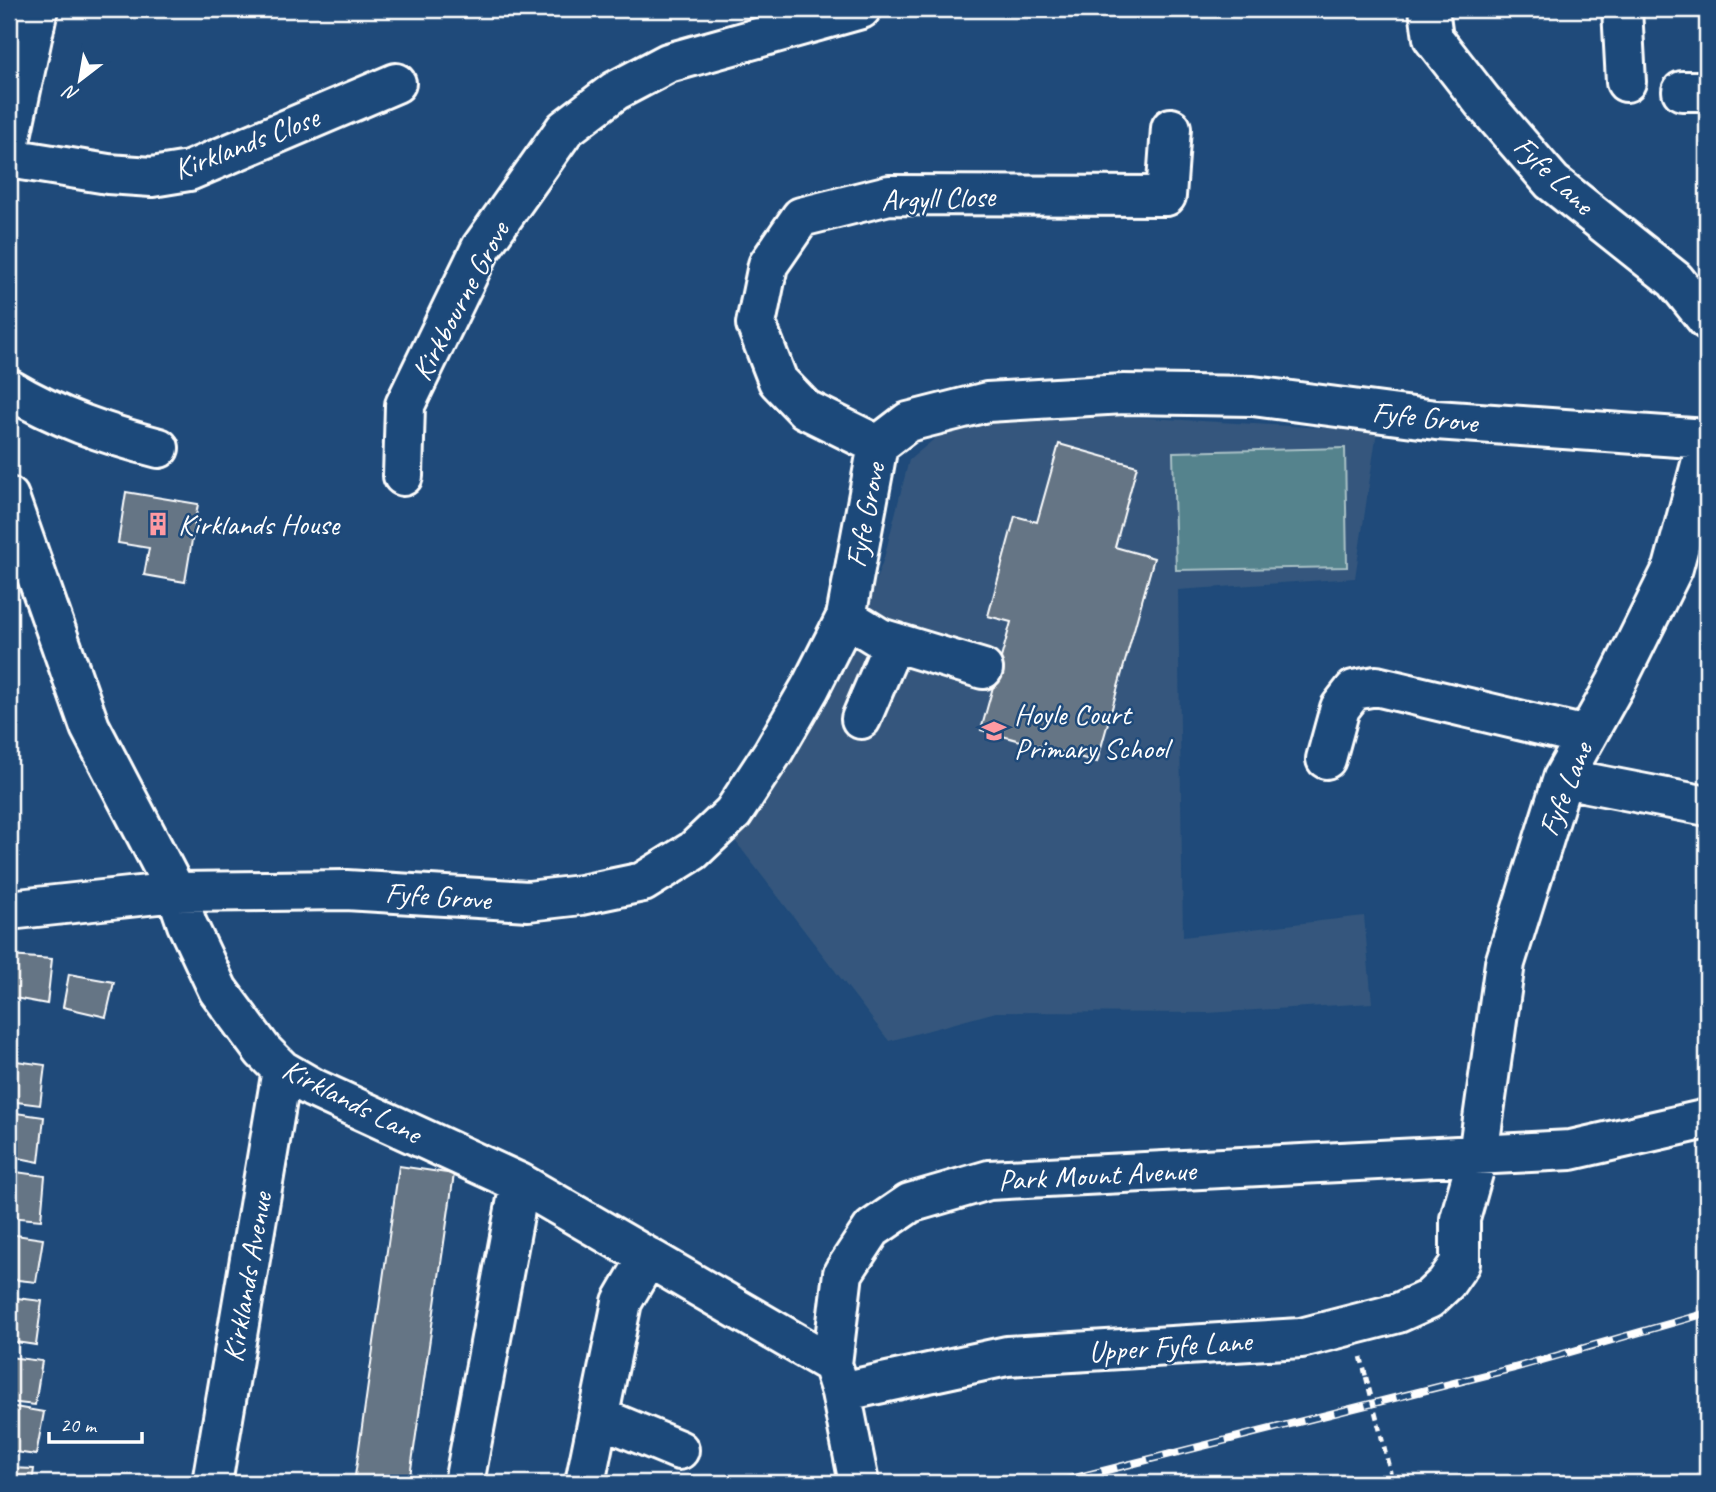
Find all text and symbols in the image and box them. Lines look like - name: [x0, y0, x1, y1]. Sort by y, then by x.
- north arrow: [46, 46, 116, 116]
- text: N: [58, 79, 83, 107]
- street label: Kirklands Close: [168, 97, 326, 188]
- street label: Fyfe Lane: [1506, 127, 1604, 224]
- street label: Argyll Close: [881, 177, 998, 219]
- street label: Kirkbourne Grove: [402, 213, 519, 387]
- street label: Fyfe Grove: [1370, 393, 1482, 442]
- street label: Fyfe Grove: [836, 457, 894, 570]
- place label: Kirklands House: [178, 505, 341, 543]
- building icon: Kirklands House: [144, 510, 172, 538]
- place label: Hoyle Court Primary School: [1014, 695, 1173, 767]
- school or university icon: Hoyle Court Primary School: [980, 717, 1008, 745]
- street label: Fyfe Lane: [1529, 735, 1602, 841]
- street label: Fyfe Grove: [384, 873, 494, 919]
- street label: Kirklands Lane: [276, 1050, 430, 1153]
- street label: Park Mount Avenue: [997, 1151, 1199, 1199]
- street label: Kirklands Avenue: [213, 1187, 281, 1365]
- street label: Upper Fyfe Lane: [1087, 1321, 1255, 1371]
- scale bar: [49, 1401, 142, 1445]
- text: 20 m: [60, 1412, 98, 1438]

